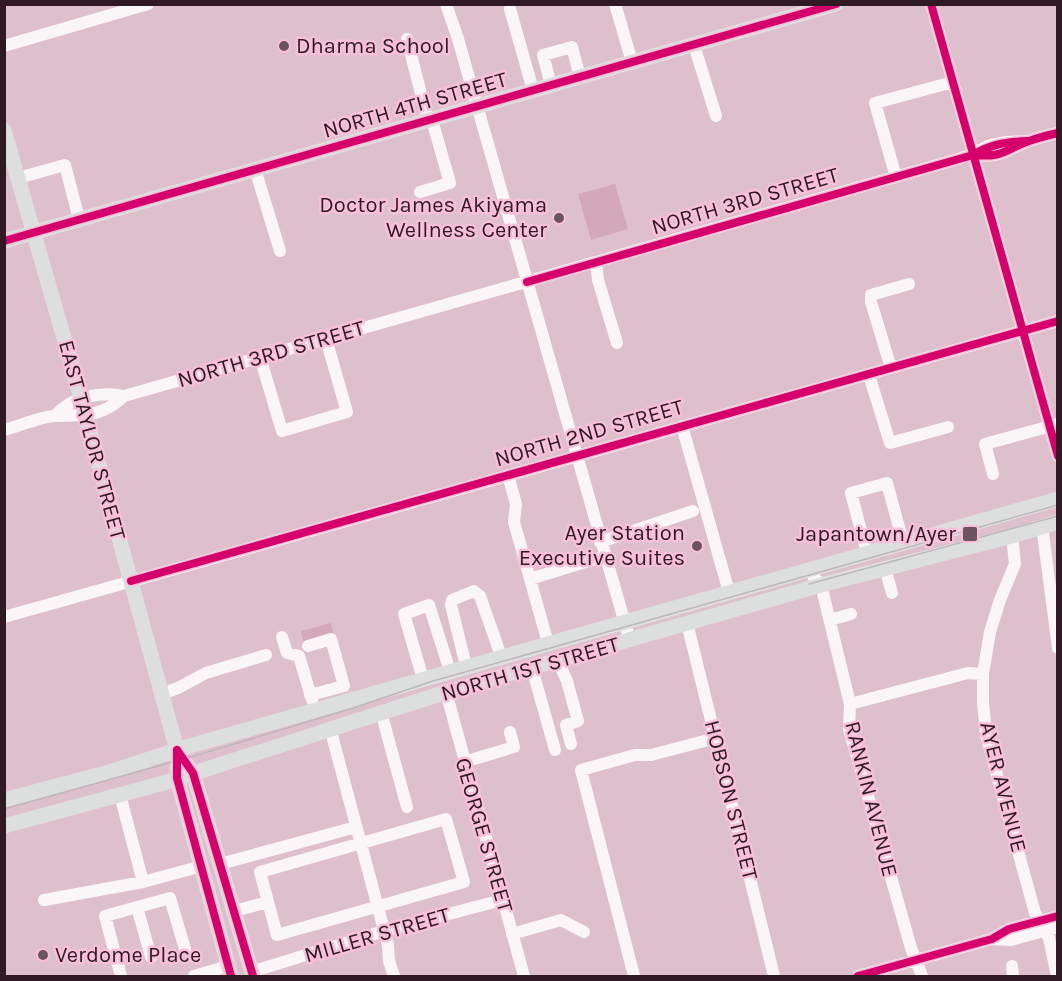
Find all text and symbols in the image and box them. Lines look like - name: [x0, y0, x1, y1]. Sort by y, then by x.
- place label: Dharma School: [296, 33, 450, 59]
- marker: Dharma School: [277, 39, 291, 53]
- street label: NORTH 4TH STREET: [320, 66, 510, 144]
- street label: NORTH 3RD STREET: [648, 162, 842, 240]
- place label: Doctor James Akiyama Wellness Center: [319, 192, 547, 243]
- marker: Doctor James Akiyama Wellness Center: [552, 211, 566, 225]
- street label: NORTH 3RD STREET: [174, 315, 368, 393]
- street label: EAST TAYLOR STREET: [53, 337, 131, 543]
- street label: NORTH 2ND STREET: [492, 394, 686, 472]
- place label: Ayer Station Executive Suites: [519, 520, 685, 571]
- place label: Japantown/Ayer: [796, 521, 956, 547]
- marker: Japantown/Ayer: [961, 525, 979, 543]
- marker: Ayer Station Executive Suites: [690, 539, 704, 553]
- street label: NORTH 1ST STREET: [438, 631, 622, 707]
- street label: HOBSON STREET: [699, 717, 763, 883]
- street label: RANKIN AVENUE: [839, 718, 903, 880]
- street label: AYER AVENUE: [974, 719, 1032, 855]
- street label: GEORGE STREET: [450, 755, 518, 915]
- street label: MILLER STREET: [301, 902, 453, 968]
- place label: Verdome Place: [55, 942, 201, 968]
- marker: Verdome Place: [36, 948, 50, 962]

